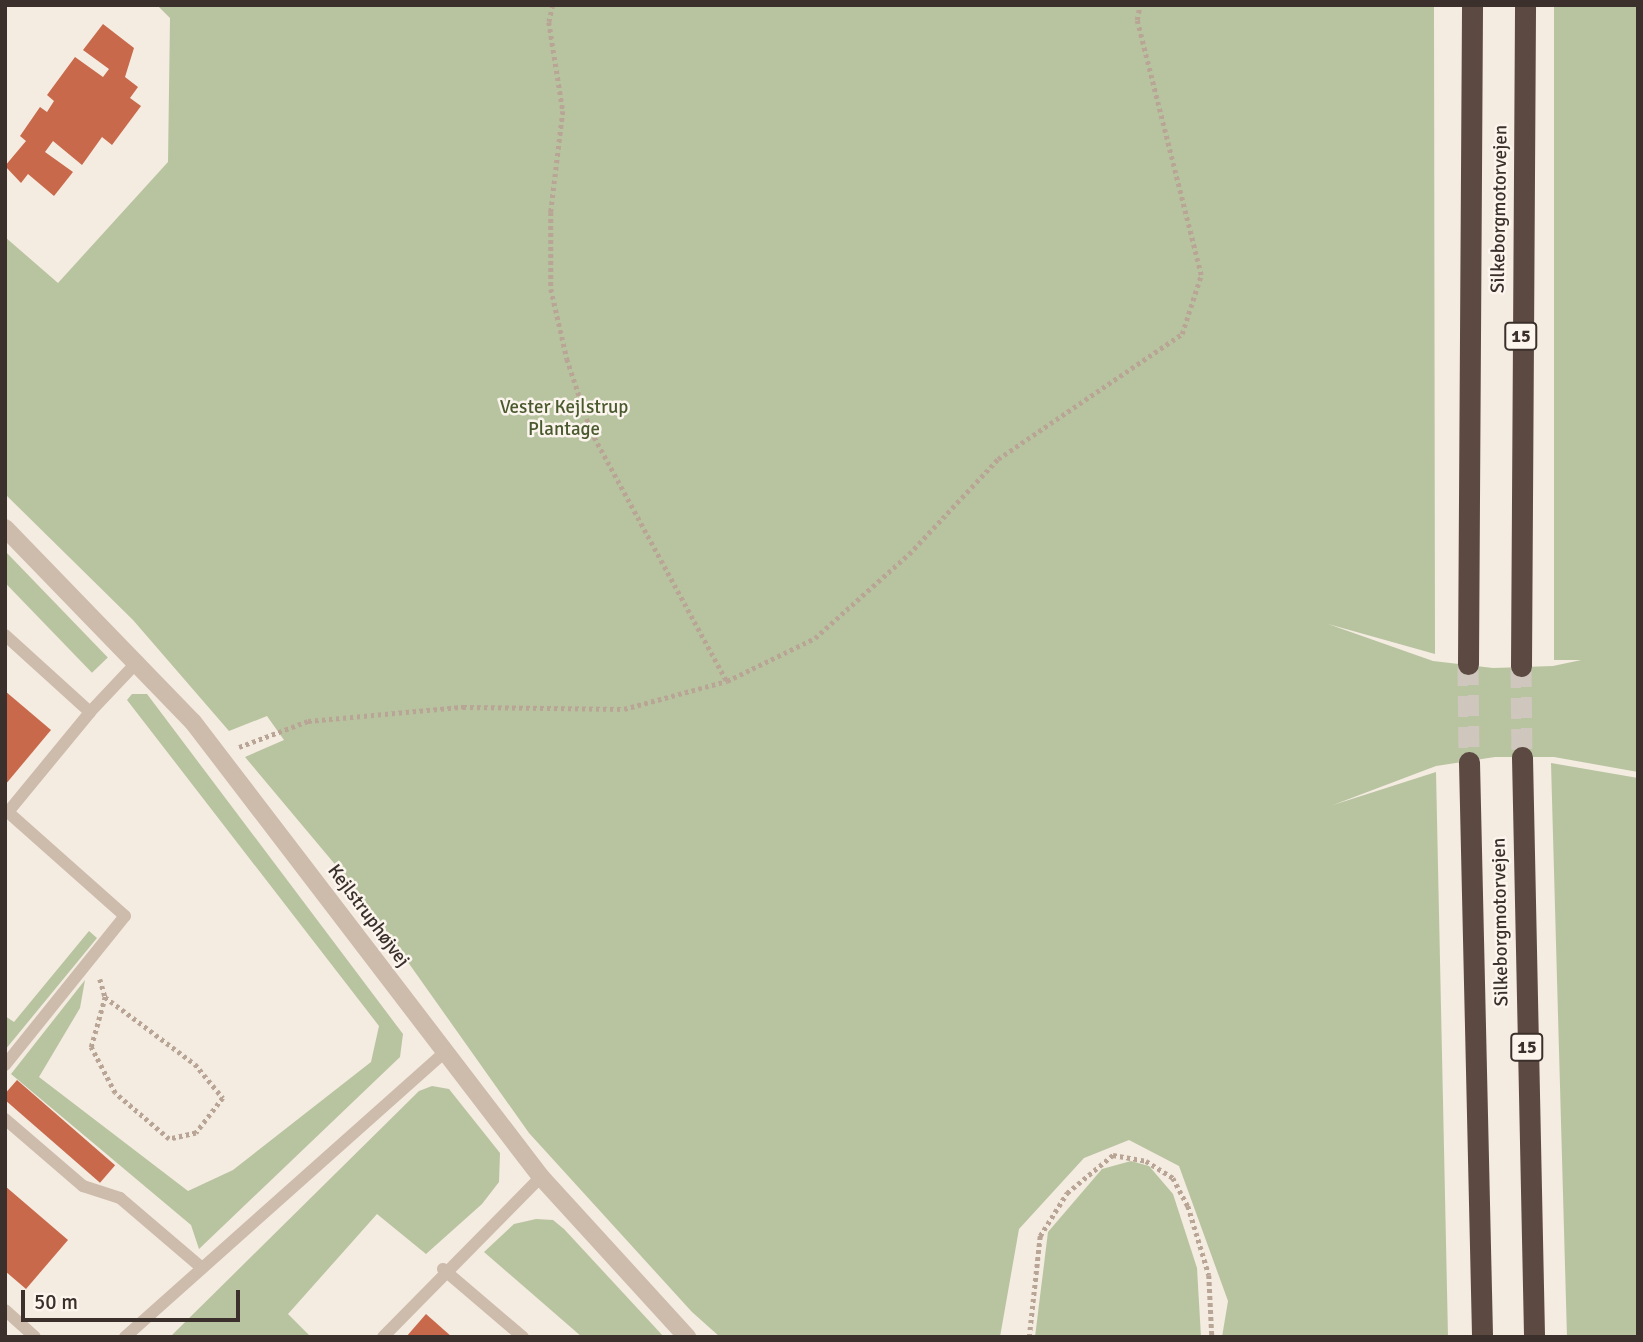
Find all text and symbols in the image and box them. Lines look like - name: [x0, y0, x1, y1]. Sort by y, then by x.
- street label: Silkeborgmotorvejen: [1487, 125, 1513, 293]
- road number: 15: [1504, 322, 1538, 350]
- park label: Vester Kejlstrup Plantage: [500, 397, 628, 441]
- street label: Silkeborgmotorvejen: [1488, 838, 1514, 1006]
- street label: Kejlstruphøjvej: [322, 860, 414, 972]
- road number: 15: [1510, 1032, 1544, 1062]
- scale bar: [24, 1276, 243, 1320]
- text: 50 m: [34, 1289, 78, 1315]

